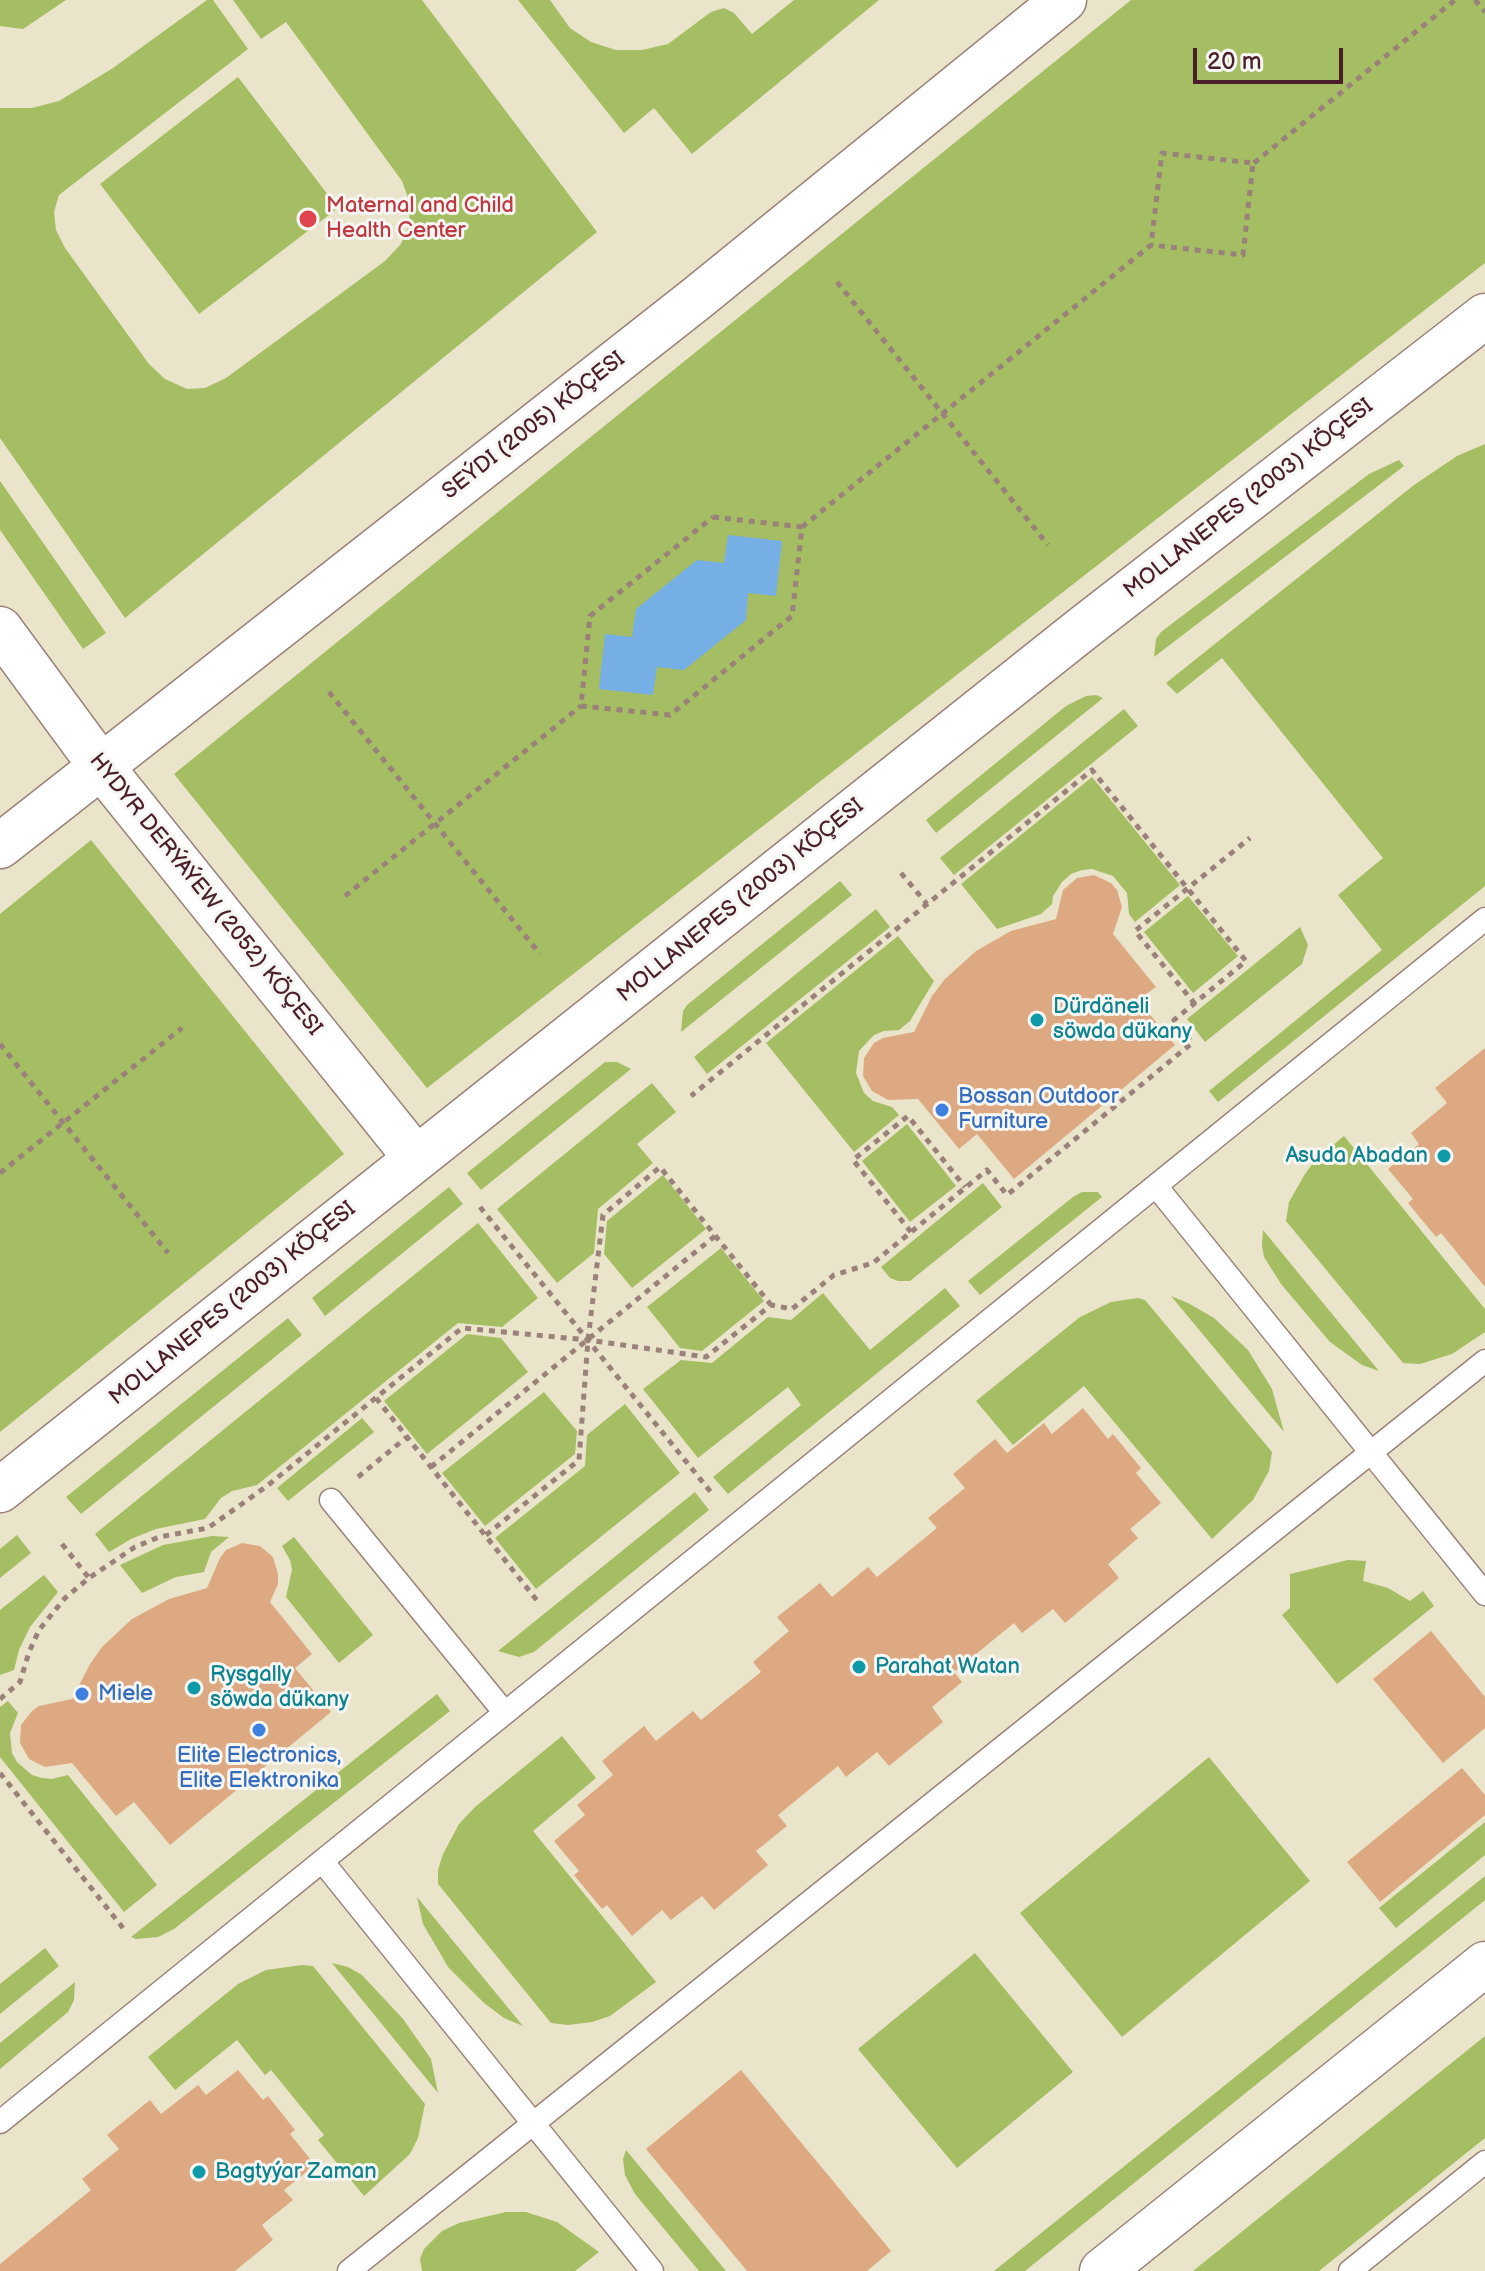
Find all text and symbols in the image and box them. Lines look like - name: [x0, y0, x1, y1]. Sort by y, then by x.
- scale bar: [1197, 32, 1347, 82]
- text: 20 m: [1207, 47, 1262, 76]
- place label: Maternal and Child Health Center: [326, 193, 514, 244]
- marker: Maternal and Child Health Center: [297, 208, 319, 230]
- street label: SEÝDI (2005) KÖÇESI: [437, 346, 631, 506]
- street label: MOLLANEPES (2003) KÖÇESI: [1119, 393, 1379, 605]
- street label: HYDYR DERÝAÝEW (2052) KÖÇESI: [83, 749, 327, 1041]
- street label: MOLLANEPES (2003) KÖÇESI: [613, 793, 869, 1009]
- place label: Dürdäneli söwda dükany: [1053, 994, 1192, 1046]
- marker: Dürdäneli söwda dükany: [1028, 1011, 1046, 1029]
- place label: Bossan Outdoor Furniture: [958, 1084, 1119, 1136]
- marker: Bossan Outdoor Furniture: [933, 1101, 951, 1119]
- place label: Asuda Abadan: [1285, 1143, 1428, 1169]
- marker: Asuda Abadan: [1435, 1147, 1453, 1165]
- street label: MOLLANEPES (2003) KÖÇESI: [105, 1196, 361, 1412]
- place label: Parahat Watan: [875, 1654, 1020, 1680]
- marker: Parahat Watan: [850, 1658, 868, 1676]
- place label: Rysgally söwda dükany: [210, 1662, 349, 1714]
- marker: Rysgally söwda dükany: [185, 1679, 203, 1697]
- place label: Miele: [98, 1681, 153, 1707]
- marker: Miele: [73, 1685, 91, 1703]
- marker: Elite Electronics, Elite Elektronika: [250, 1721, 268, 1739]
- place label: Elite Electronics, Elite Elektronika: [177, 1743, 341, 1794]
- place label: Bagtyýar Zaman: [215, 2159, 377, 2185]
- marker: Bagtyýar Zaman: [190, 2163, 208, 2181]

